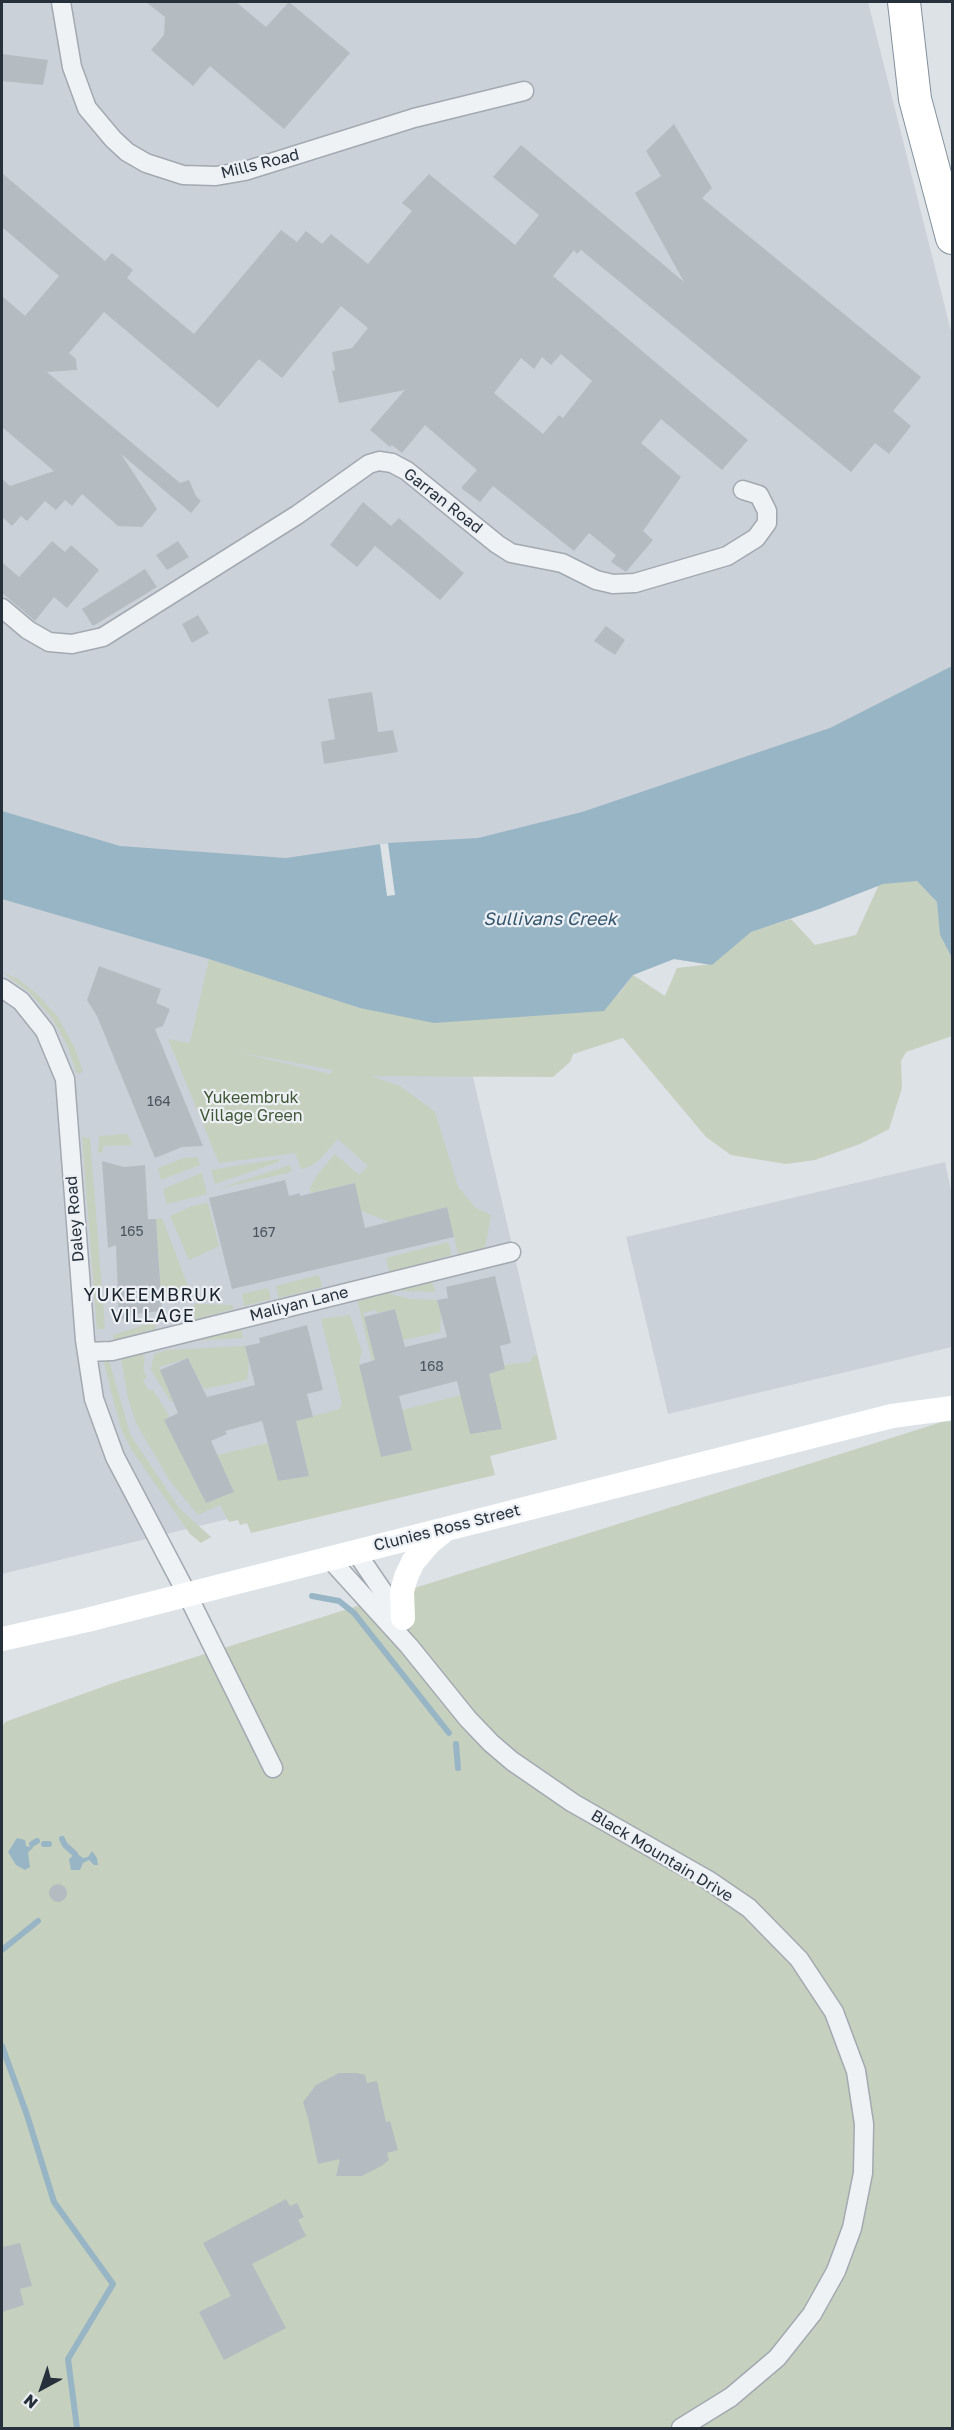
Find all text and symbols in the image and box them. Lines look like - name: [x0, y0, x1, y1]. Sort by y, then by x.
- street label: Mills Road: [219, 145, 301, 183]
- street label: Garran Road: [400, 464, 486, 538]
- water label: Sullivans Creek: [483, 908, 617, 930]
- park label: Yukeembruk Village Green: [199, 1088, 303, 1126]
- house number: 164: [147, 1094, 171, 1110]
- street label: Daley Road: [62, 1175, 88, 1263]
- house number: 165: [120, 1224, 144, 1240]
- house number: 167: [253, 1225, 275, 1241]
- street label: Maliyan Lane: [248, 1282, 350, 1326]
- district label: YUKEEMBRUK VILLAGE: [83, 1284, 223, 1326]
- house number: 168: [420, 1359, 444, 1375]
- street label: Clunies Ross Street: [372, 1501, 522, 1555]
- street label: Black Mountain Drive: [587, 1806, 737, 1906]
- north arrow: [12, 2358, 72, 2418]
- text: N: [19, 2390, 42, 2413]

